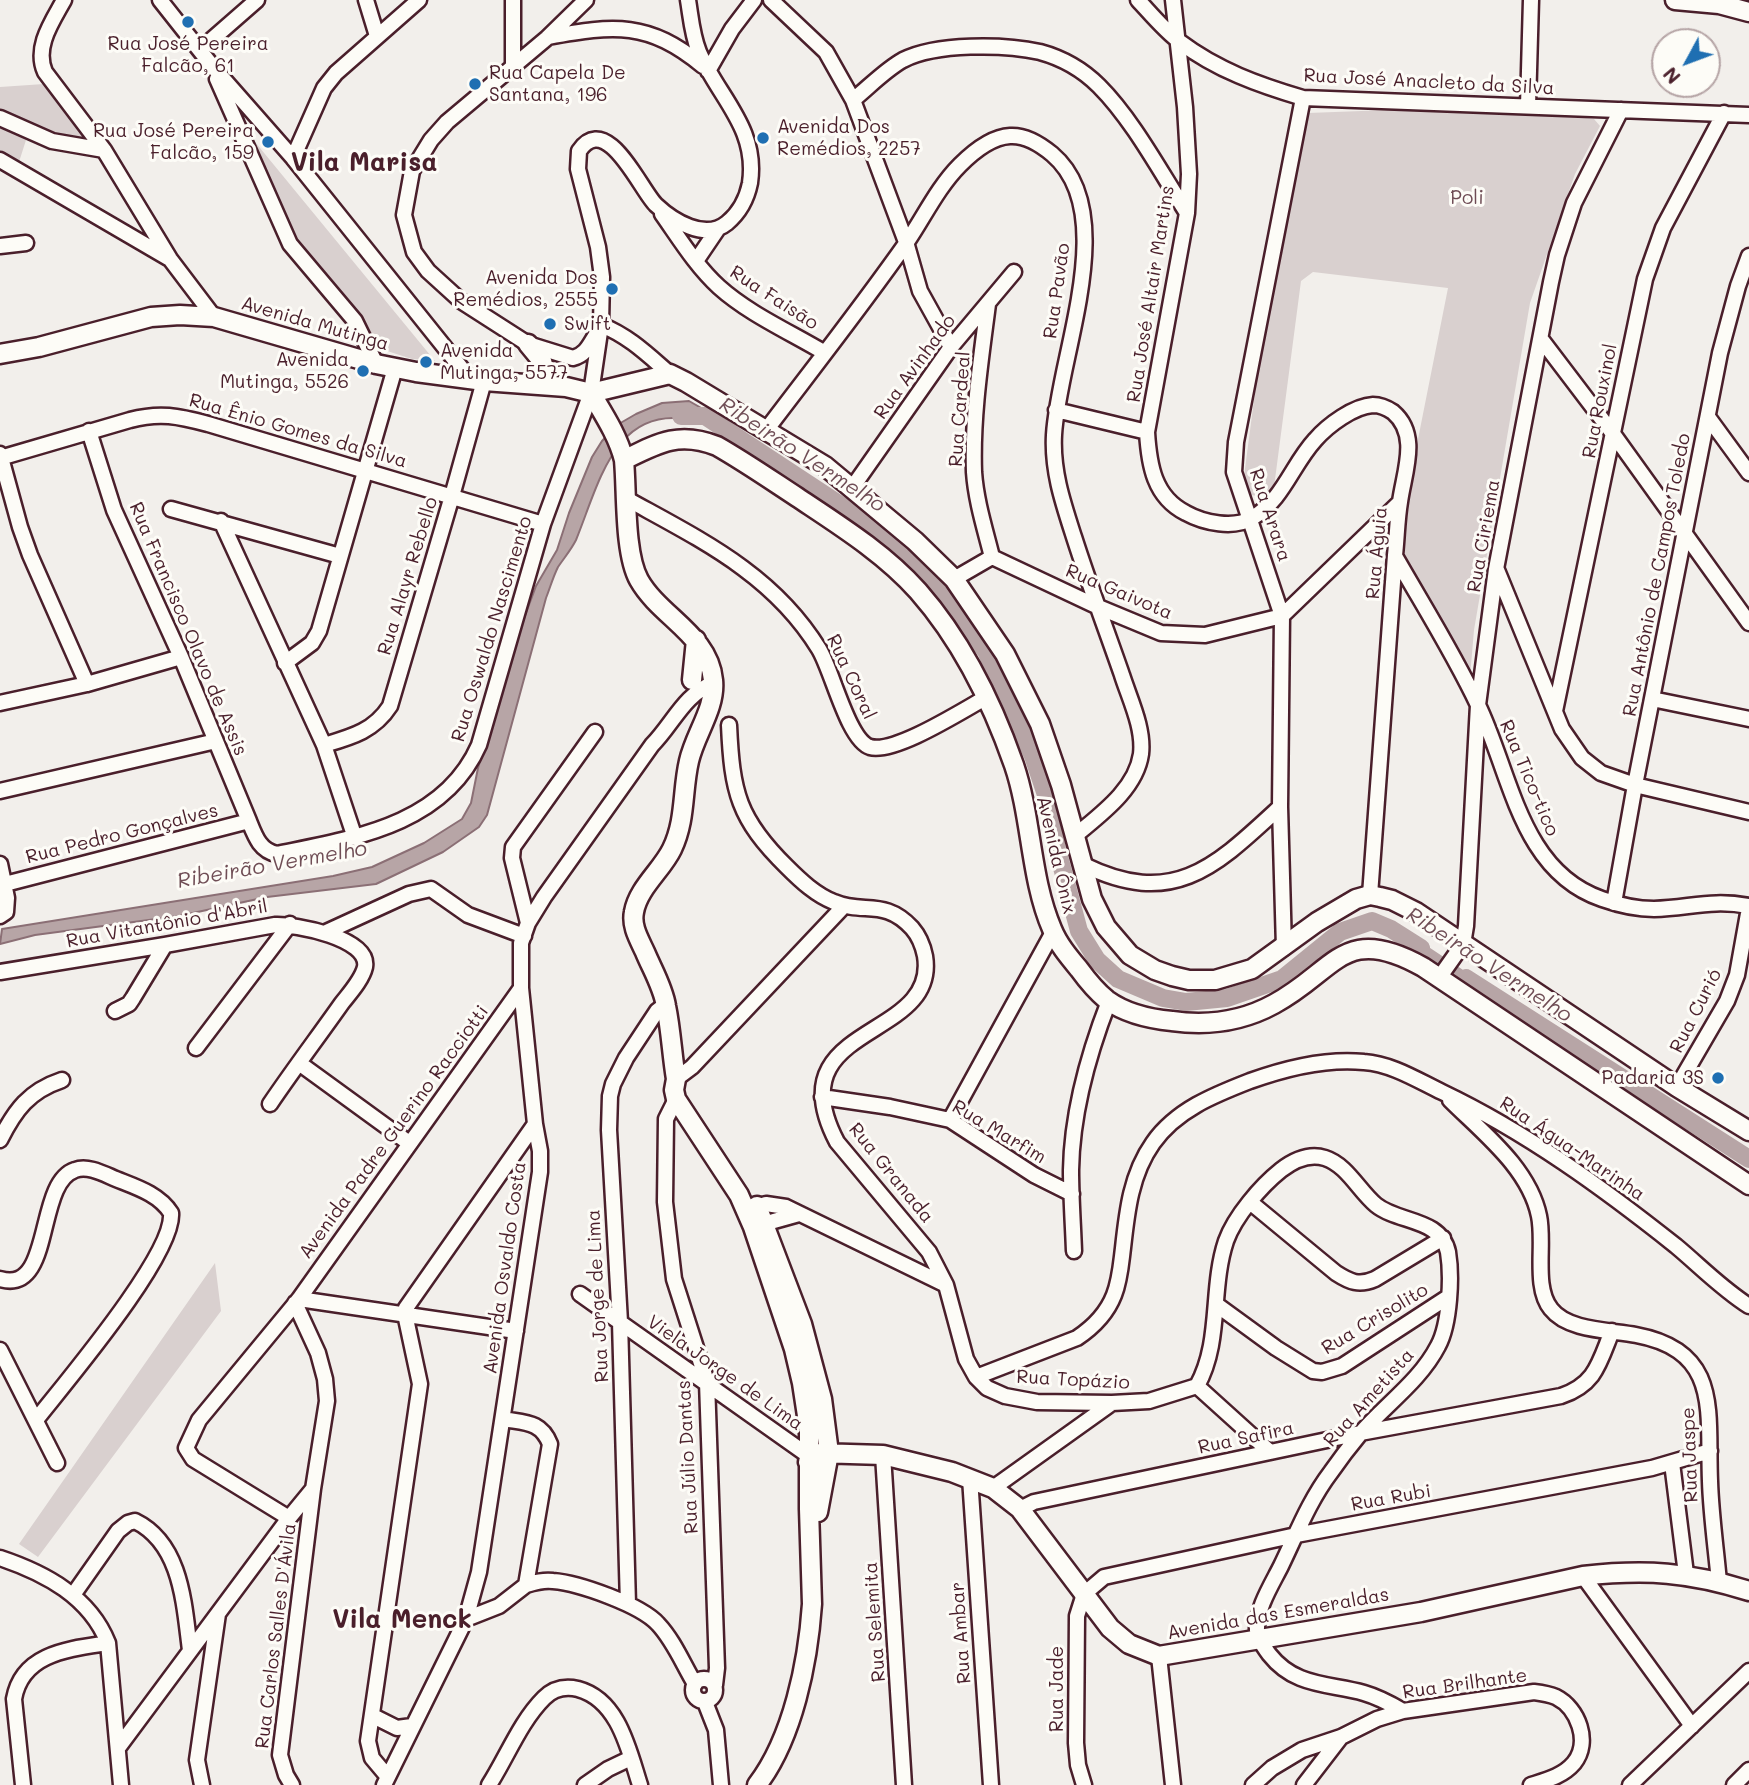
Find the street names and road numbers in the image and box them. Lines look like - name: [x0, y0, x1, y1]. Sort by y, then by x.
- street label: Rua José Anacleto da Silva: [1303, 64, 1555, 100]
- street label: Rua José Altair Martins: [1123, 184, 1179, 404]
- street label: Rua Pavão: [1039, 242, 1075, 340]
- street label: Rua Faisão: [725, 261, 823, 335]
- street label: Avenida Mutinga: [239, 292, 391, 356]
- street label: Rua Avinhado: [869, 310, 961, 424]
- street label: Rua Rouxinol: [1578, 342, 1622, 460]
- street label: Rua Cardeal: [945, 350, 975, 468]
- street label: Rua Ênio Gomes da Silva: [186, 389, 410, 473]
- street label: Rua Antônio de Campos Toledo: [1618, 432, 1696, 718]
- street label: Rua Arara: [1244, 466, 1296, 564]
- street label: Rua Ciriema: [1463, 478, 1505, 594]
- street label: Rua Alayr Rebello: [373, 494, 443, 658]
- street label: Rua Francisco Olavo de Assis: [124, 499, 252, 759]
- street label: Rua Águia: [1362, 506, 1392, 600]
- street label: Rua Oswaldo Nascimento: [447, 513, 537, 745]
- street label: Rua Gaivota: [1062, 559, 1176, 625]
- street label: Rua Coral: [821, 631, 881, 723]
- street label: Rua Tico-tico: [1494, 716, 1564, 840]
- street label: Avenida Ônix: [1031, 794, 1081, 916]
- street label: Rua Pedro Gonçalves: [23, 799, 221, 869]
- street label: Rua Vitantônio d'Abril: [64, 895, 270, 953]
- street label: Rua Curió: [1665, 965, 1727, 1057]
- street label: Avenida Padre Guerino Racciotti: [294, 1001, 494, 1263]
- street label: Rua Água-Marinha: [1495, 1092, 1649, 1206]
- street label: Rua Marfim: [948, 1095, 1050, 1169]
- street label: Rua Granada: [844, 1118, 938, 1228]
- street label: Avenida Osvaldo Costa: [479, 1160, 531, 1376]
- street label: Rua Jorge de Lima: [582, 1209, 614, 1383]
- street label: Rua Crisolito: [1318, 1278, 1432, 1360]
- street label: Viela Jorge de Lima: [643, 1311, 807, 1435]
- street label: Rua Ametista: [1319, 1344, 1419, 1452]
- street label: Rua Topázio: [1016, 1366, 1130, 1394]
- street label: Rua Júlio Dantas: [673, 1379, 703, 1535]
- street label: Rua Jaspe: [1677, 1407, 1703, 1503]
- street label: Rua Safira: [1196, 1417, 1296, 1459]
- street label: Rua Rubi: [1349, 1480, 1433, 1516]
- street label: Rua Carlos Salles D'Ávila: [251, 1522, 301, 1750]
- street label: Rua Selemita: [859, 1561, 891, 1683]
- street label: Rua Ambar: [946, 1581, 976, 1685]
- street label: Avenida das Esmeraldas: [1165, 1583, 1391, 1645]
- street label: Rua Jade: [1046, 1646, 1068, 1732]
- street label: Rua Brilhante: [1401, 1664, 1529, 1704]

